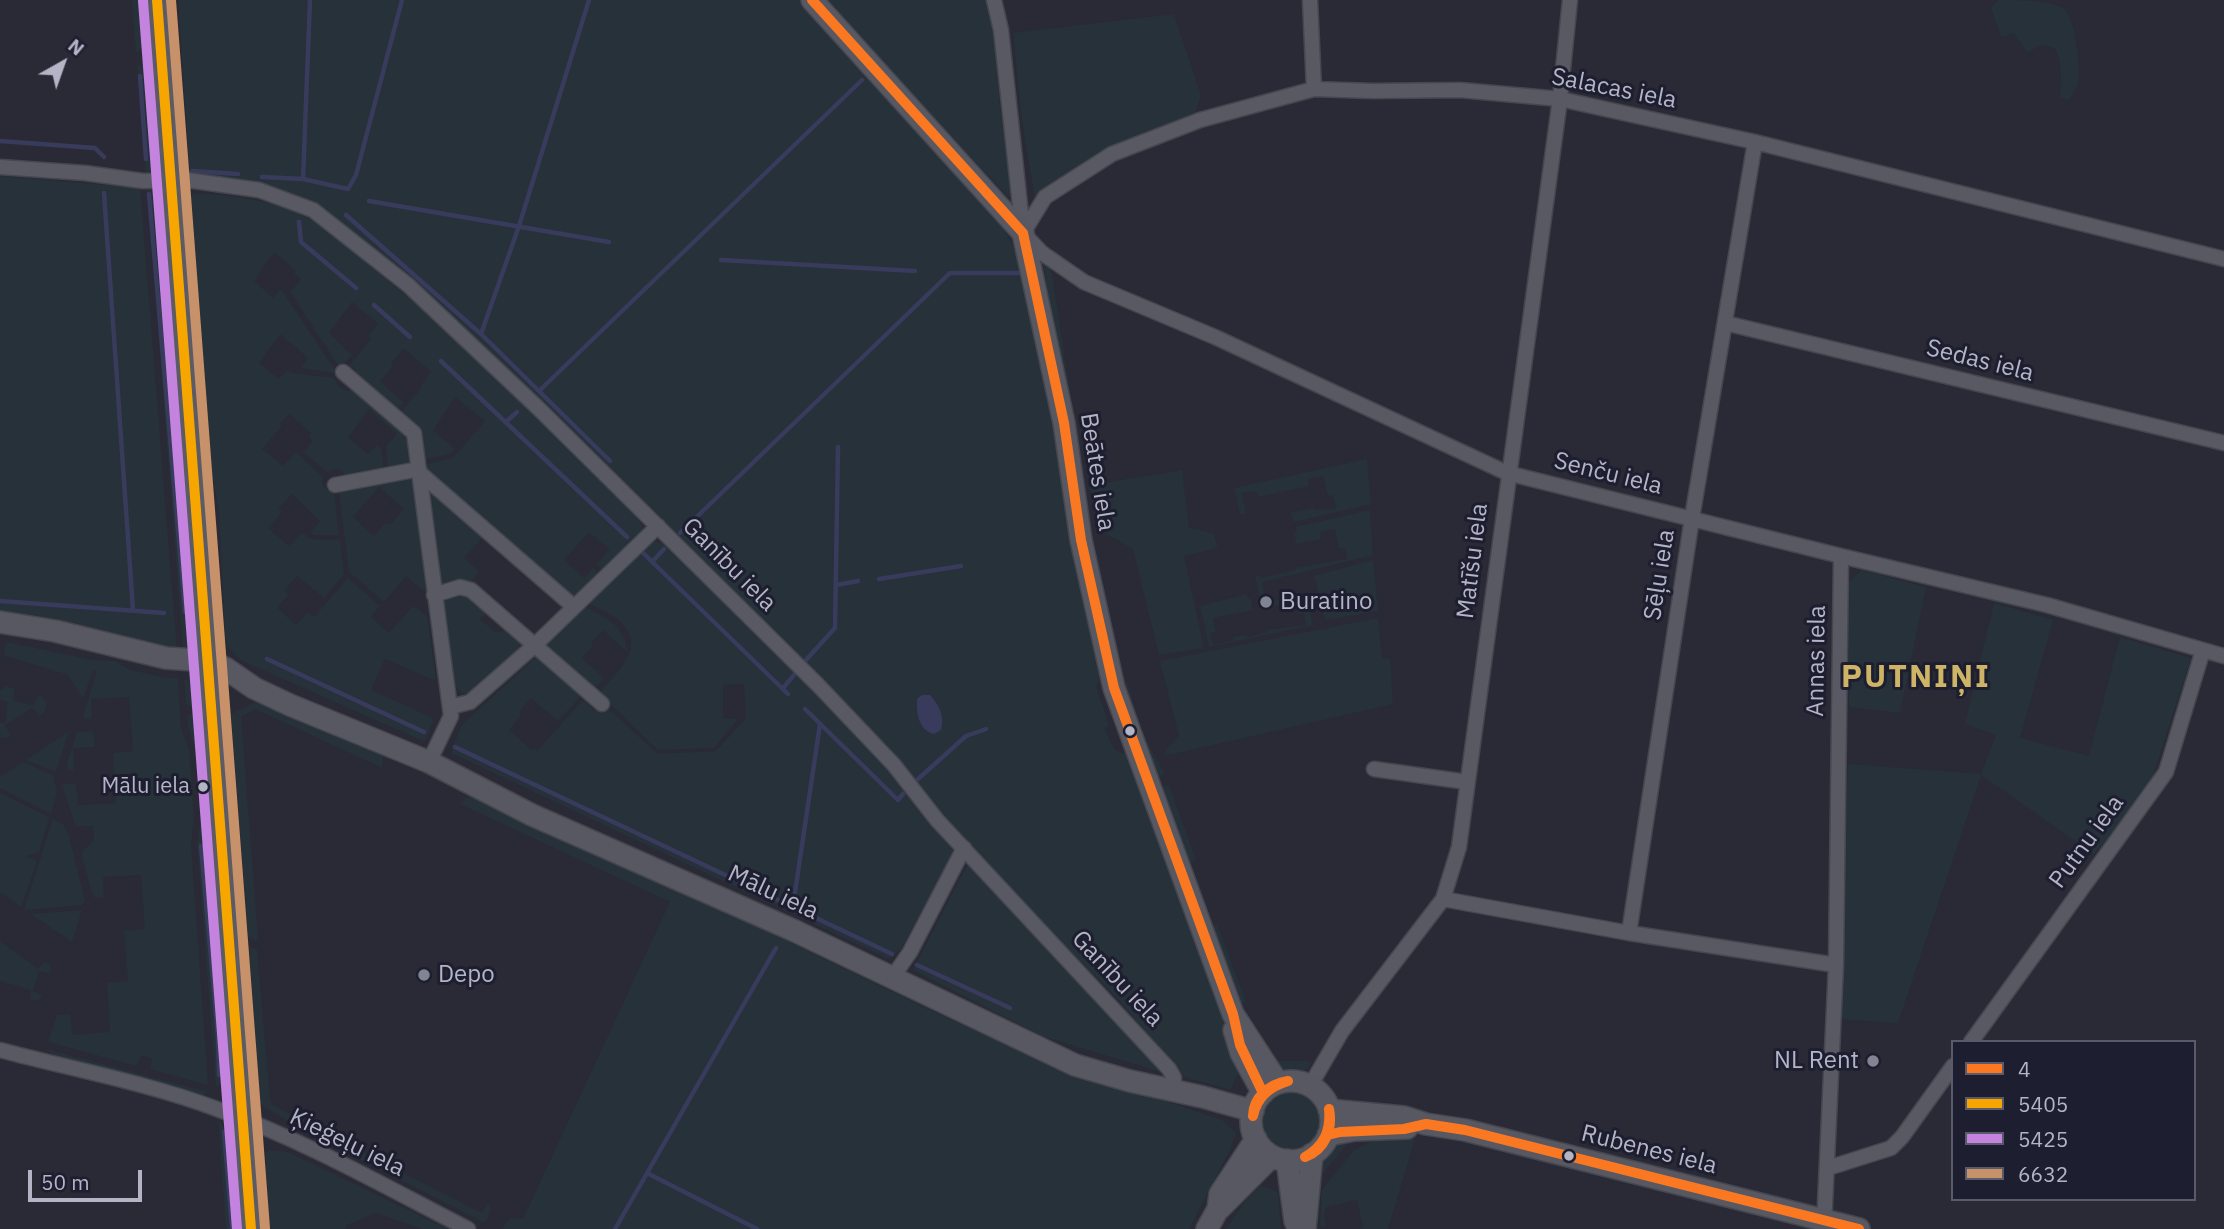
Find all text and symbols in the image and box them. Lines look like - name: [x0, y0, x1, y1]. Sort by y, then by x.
- north arrow: [28, 28, 98, 98]
- text: N: [64, 33, 89, 61]
- street label: Salacas iela: [1549, 63, 1679, 115]
- street label: Sedas iela: [1923, 334, 2037, 388]
- street label: Beātes iela: [1073, 411, 1121, 533]
- street label: Senču iela: [1551, 447, 1665, 501]
- street label: Matīšu iela: [1452, 502, 1494, 620]
- street label: Ganību iela: [676, 512, 782, 618]
- street label: Sēļu iela: [1639, 528, 1681, 622]
- place label: Buratino: [1280, 588, 1372, 616]
- marker: Buratino: [1258, 594, 1274, 610]
- street label: Annas iela: [1802, 605, 1832, 717]
- district label: PUTNIŅI: [1842, 659, 1990, 697]
- unlabelled marker: [1123, 724, 1137, 738]
- place label: Mālu iela: [101, 774, 190, 800]
- marker: Mālu iela: [196, 780, 210, 794]
- street label: Putnu iela: [2044, 790, 2130, 894]
- street label: Mālu iela: [723, 860, 823, 926]
- street label: Ganību iela: [1065, 925, 1169, 1033]
- place label: Depo: [438, 961, 495, 989]
- marker: Depo: [416, 967, 432, 983]
- legend: [1951, 1040, 2196, 1201]
- place label: NL Rent: [1774, 1047, 1859, 1075]
- marker: NL Rent: [1865, 1053, 1881, 1069]
- text: 4: [2018, 1055, 2031, 1083]
- text: 5405: [2018, 1090, 2068, 1118]
- street label: Ķieģeļu iela: [285, 1103, 409, 1183]
- street label: Rubenes iela: [1578, 1119, 1720, 1181]
- text: 5425: [2018, 1125, 2068, 1153]
- unlabelled marker: [1562, 1149, 1576, 1163]
- scale bar: [32, 1156, 145, 1200]
- text: 6632: [2018, 1160, 2068, 1188]
- text: 50 m: [41, 1168, 90, 1196]

